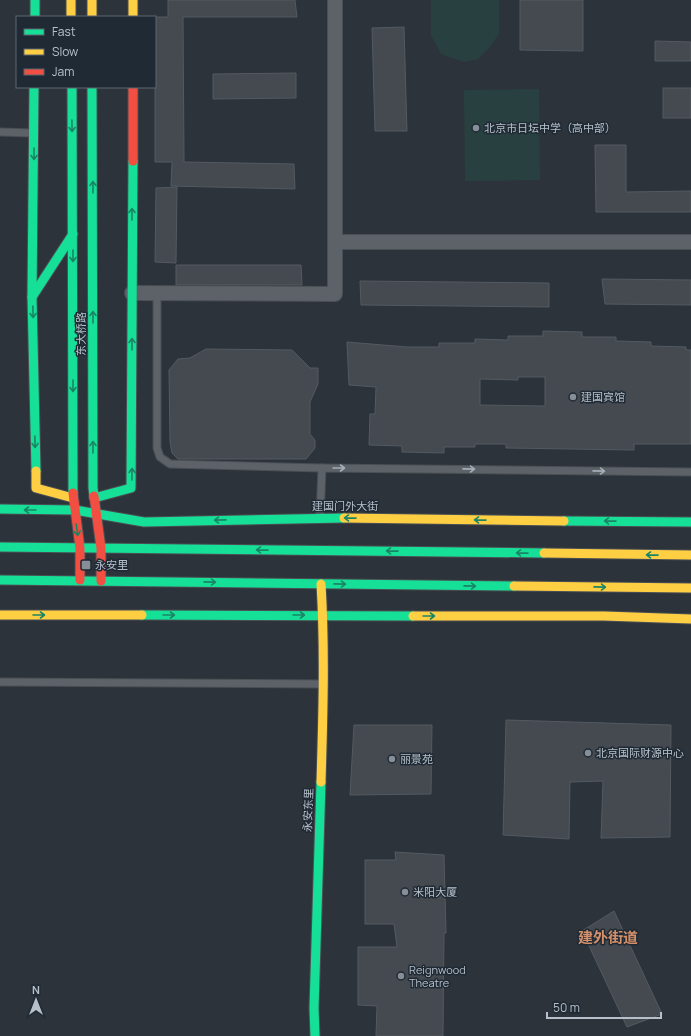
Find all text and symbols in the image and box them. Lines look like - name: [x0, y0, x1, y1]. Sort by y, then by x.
- legend: [16, 16, 156, 88]
- text: Fast: [52, 23, 76, 40]
- text: Slow: [52, 43, 78, 60]
- text: Jam: [52, 63, 74, 80]
- one-way arrow: [68, 119, 76, 132]
- place label: 北京市日坛中学（高中部）: [484, 120, 616, 135]
- marker: 北京市日坛中学（高中部）: [471, 123, 481, 133]
- one-way arrow: [30, 147, 38, 160]
- one-way arrow: [89, 181, 97, 194]
- one-way arrow: [128, 208, 136, 221]
- one-way arrow: [69, 249, 77, 262]
- one-way arrow: [29, 305, 37, 318]
- one-way arrow: [89, 311, 97, 324]
- street label: 东大桥路: [73, 312, 88, 356]
- one-way arrow: [128, 338, 136, 351]
- one-way arrow: [69, 379, 77, 392]
- place label: 建国宾馆: [581, 389, 625, 404]
- marker: 建国宾馆: [568, 392, 578, 402]
- one-way arrow: [31, 435, 39, 448]
- one-way arrow: [89, 441, 97, 454]
- one-way arrow: [332, 464, 345, 472]
- one-way arrow: [462, 465, 475, 473]
- one-way arrow: [592, 467, 605, 475]
- one-way arrow: [128, 468, 135, 481]
- street label: 建国门外大街: [312, 498, 378, 513]
- one-way arrow: [24, 506, 37, 514]
- one-way arrow: [344, 514, 357, 522]
- one-way arrow: [214, 516, 227, 524]
- one-way arrow: [474, 516, 487, 524]
- one-way arrow: [604, 517, 617, 525]
- one-way arrow: [73, 523, 81, 536]
- one-way arrow: [256, 546, 269, 554]
- one-way arrow: [386, 547, 399, 555]
- one-way arrow: [516, 549, 529, 557]
- one-way arrow: [646, 551, 659, 558]
- place label: 永安里: [95, 557, 128, 572]
- marker: 永安里: [80, 559, 92, 571]
- one-way arrow: [203, 578, 216, 586]
- one-way arrow: [333, 580, 346, 588]
- one-way arrow: [463, 582, 476, 589]
- one-way arrow: [593, 583, 606, 591]
- one-way arrow: [32, 611, 45, 619]
- one-way arrow: [162, 611, 175, 619]
- one-way arrow: [292, 611, 305, 619]
- one-way arrow: [422, 612, 435, 620]
- place label: 北京国际财源中心: [596, 745, 684, 760]
- marker: 北京国际财源中心: [583, 748, 593, 758]
- place label: 丽景苑: [400, 751, 433, 766]
- marker: 丽景苑: [387, 754, 397, 764]
- street label: 永安东里: [299, 788, 316, 832]
- place label: 米阳大厦: [413, 884, 457, 899]
- marker: 米阳大厦: [400, 887, 410, 897]
- district label: 建外街道: [578, 927, 638, 948]
- place label: Reignwood Theatre: [409, 962, 466, 990]
- marker: Reignwood Theatre: [396, 971, 406, 981]
- north arrow: [16, 980, 56, 1020]
- text: N: [32, 982, 40, 997]
- scale bar: [547, 994, 661, 1020]
- text: 50 m: [553, 999, 580, 1016]

